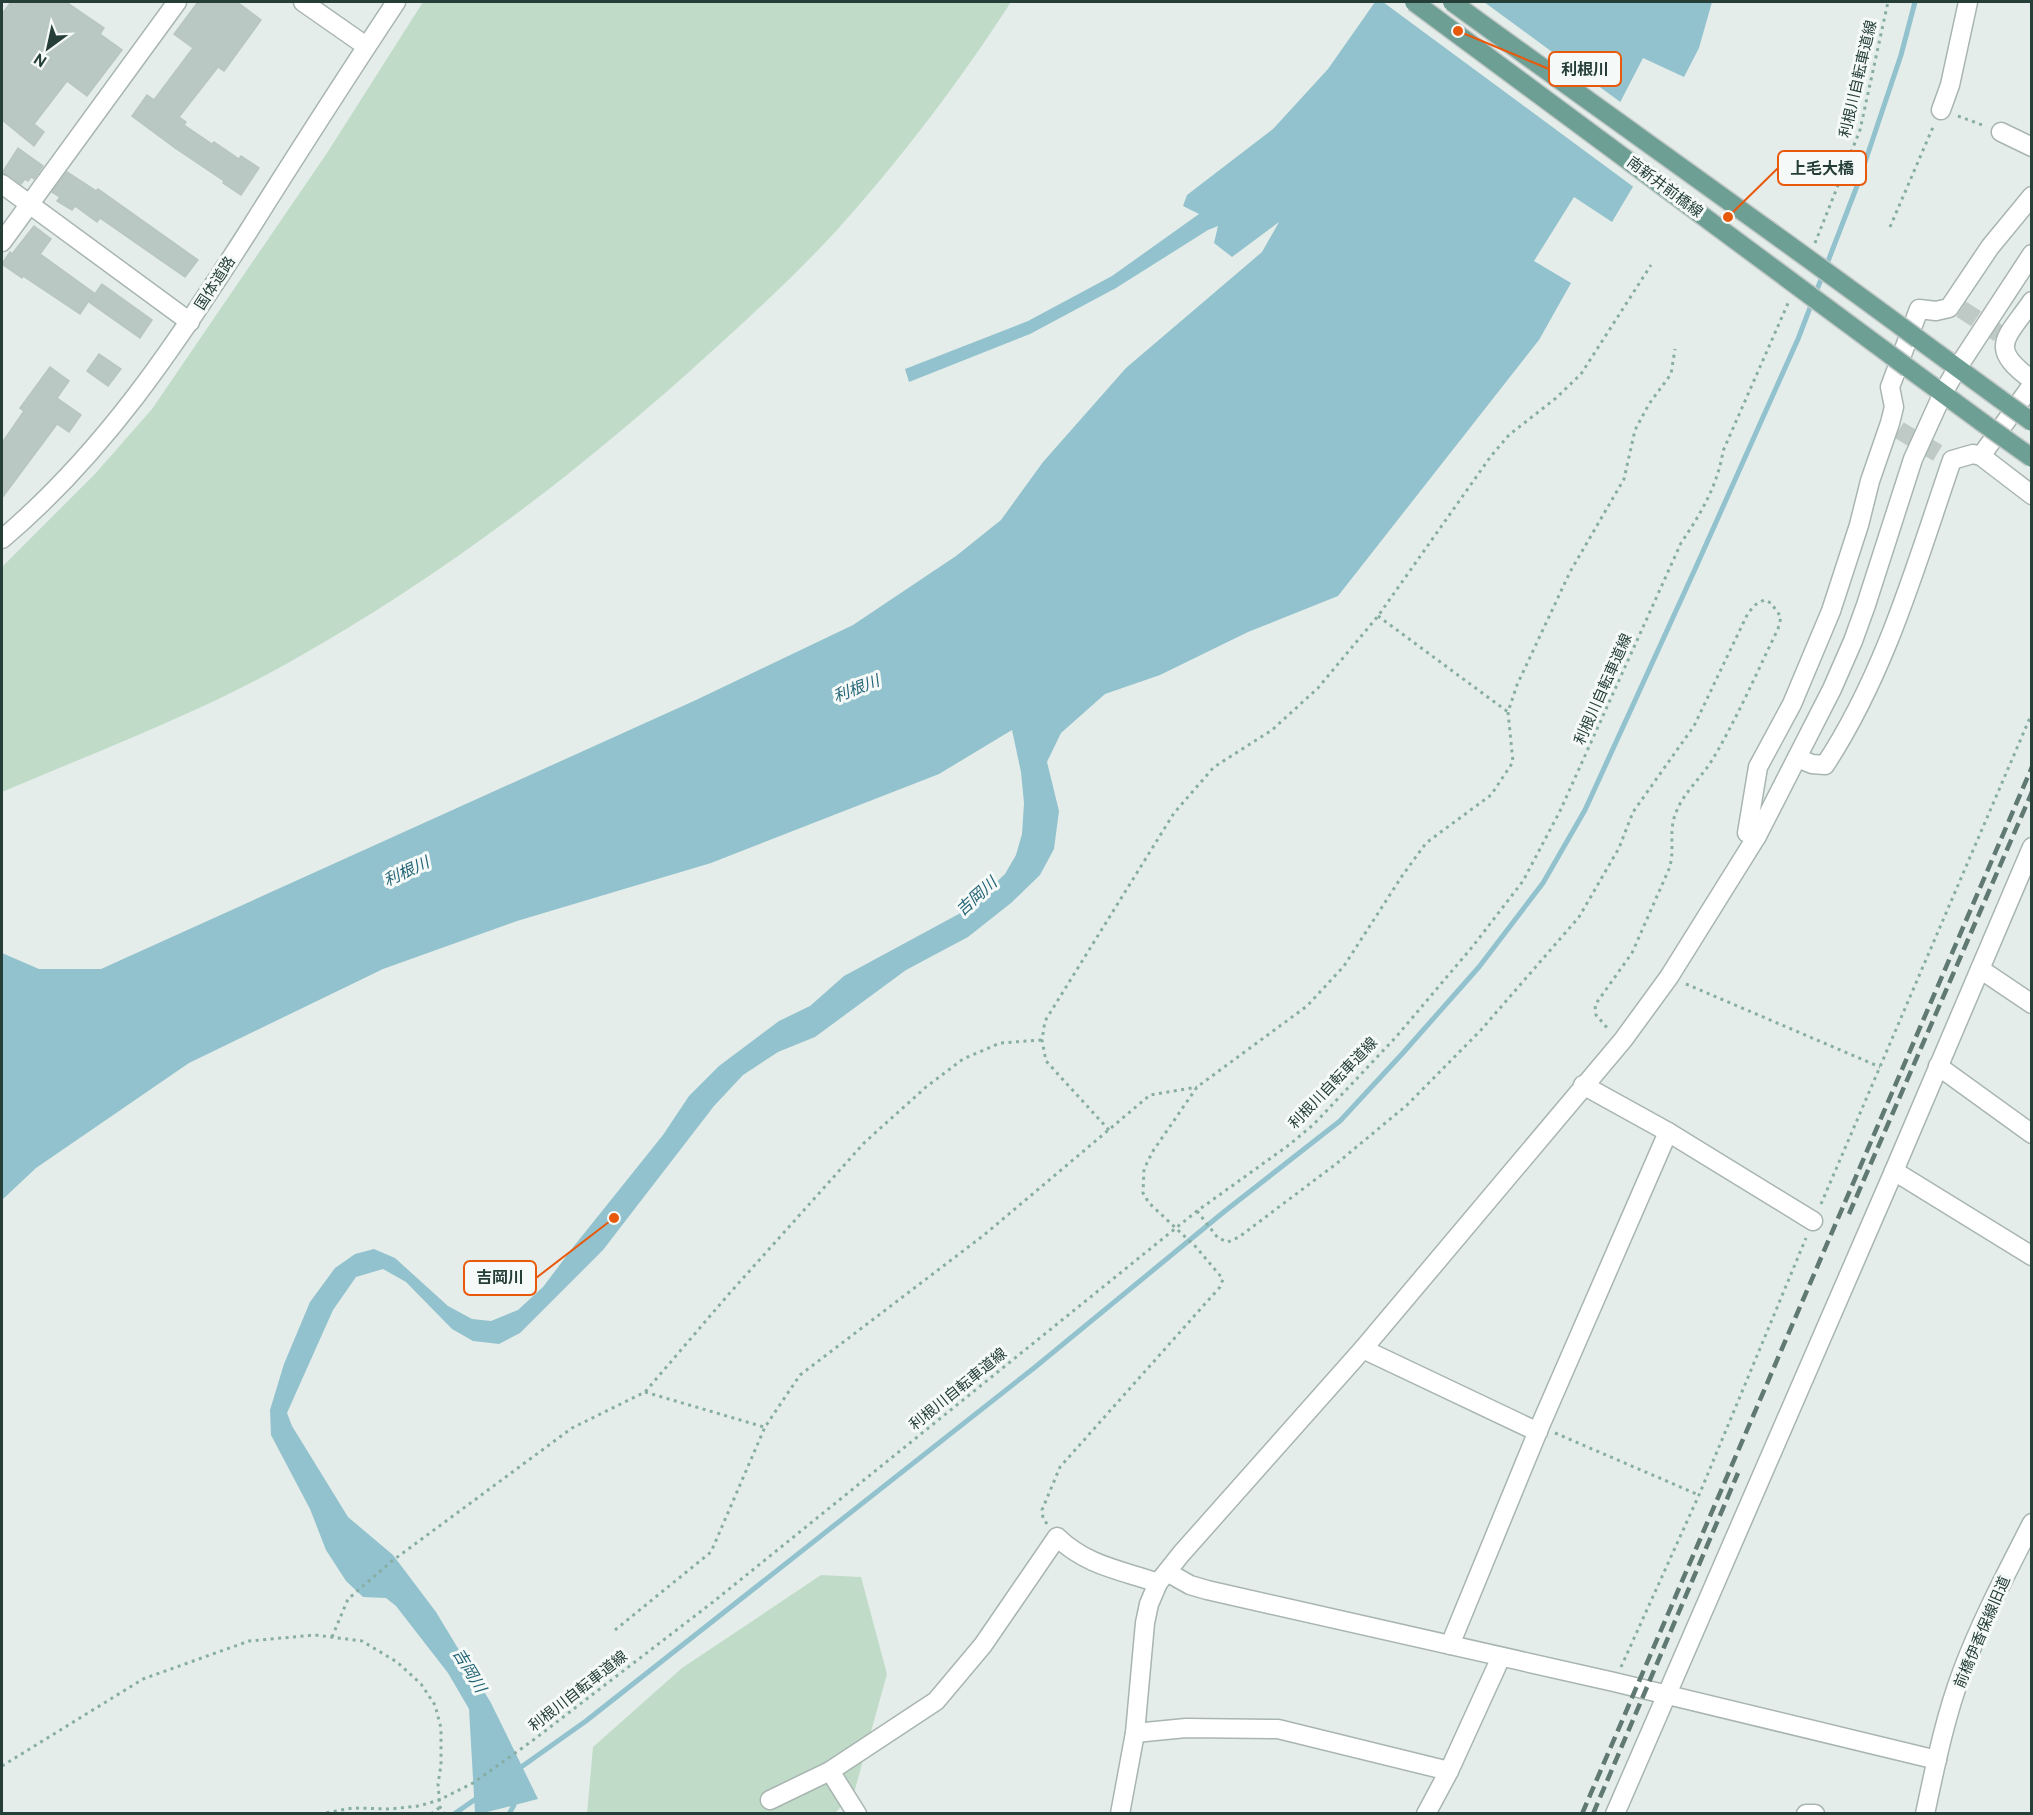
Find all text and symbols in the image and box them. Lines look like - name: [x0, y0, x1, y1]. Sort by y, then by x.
- north arrow: [18, 18, 78, 78]
- street label: 利根川自転車道線: [1837, 19, 1882, 140]
- text: N: [31, 47, 51, 70]
- callout: 利根川: [1549, 52, 1621, 86]
- text: 利根川: [1561, 61, 1609, 81]
- callout: 上毛大橋: [1778, 151, 1866, 185]
- street label: 南新井前橋線: [1622, 153, 1706, 223]
- text: 上毛大橋: [1790, 160, 1854, 180]
- street label: 国体道路: [192, 253, 241, 314]
- street label: 利根川自転車道線: [1571, 631, 1637, 748]
- water label: 利根川: [831, 671, 885, 708]
- water label: 利根川: [381, 853, 435, 892]
- water label: 吉岡川: [953, 873, 1003, 921]
- street label: 利根川自転車道線: [1286, 1034, 1383, 1134]
- callout: 吉岡川: [464, 1261, 536, 1295]
- text: 吉岡川: [476, 1269, 524, 1289]
- street label: 利根川自転車道線: [906, 1345, 1012, 1435]
- street label: 前橋伊香保線旧道: [1951, 1574, 2016, 1692]
- water label: 吉岡川: [447, 1645, 490, 1698]
- street label: 利根川自転車道線: [526, 1648, 632, 1737]

